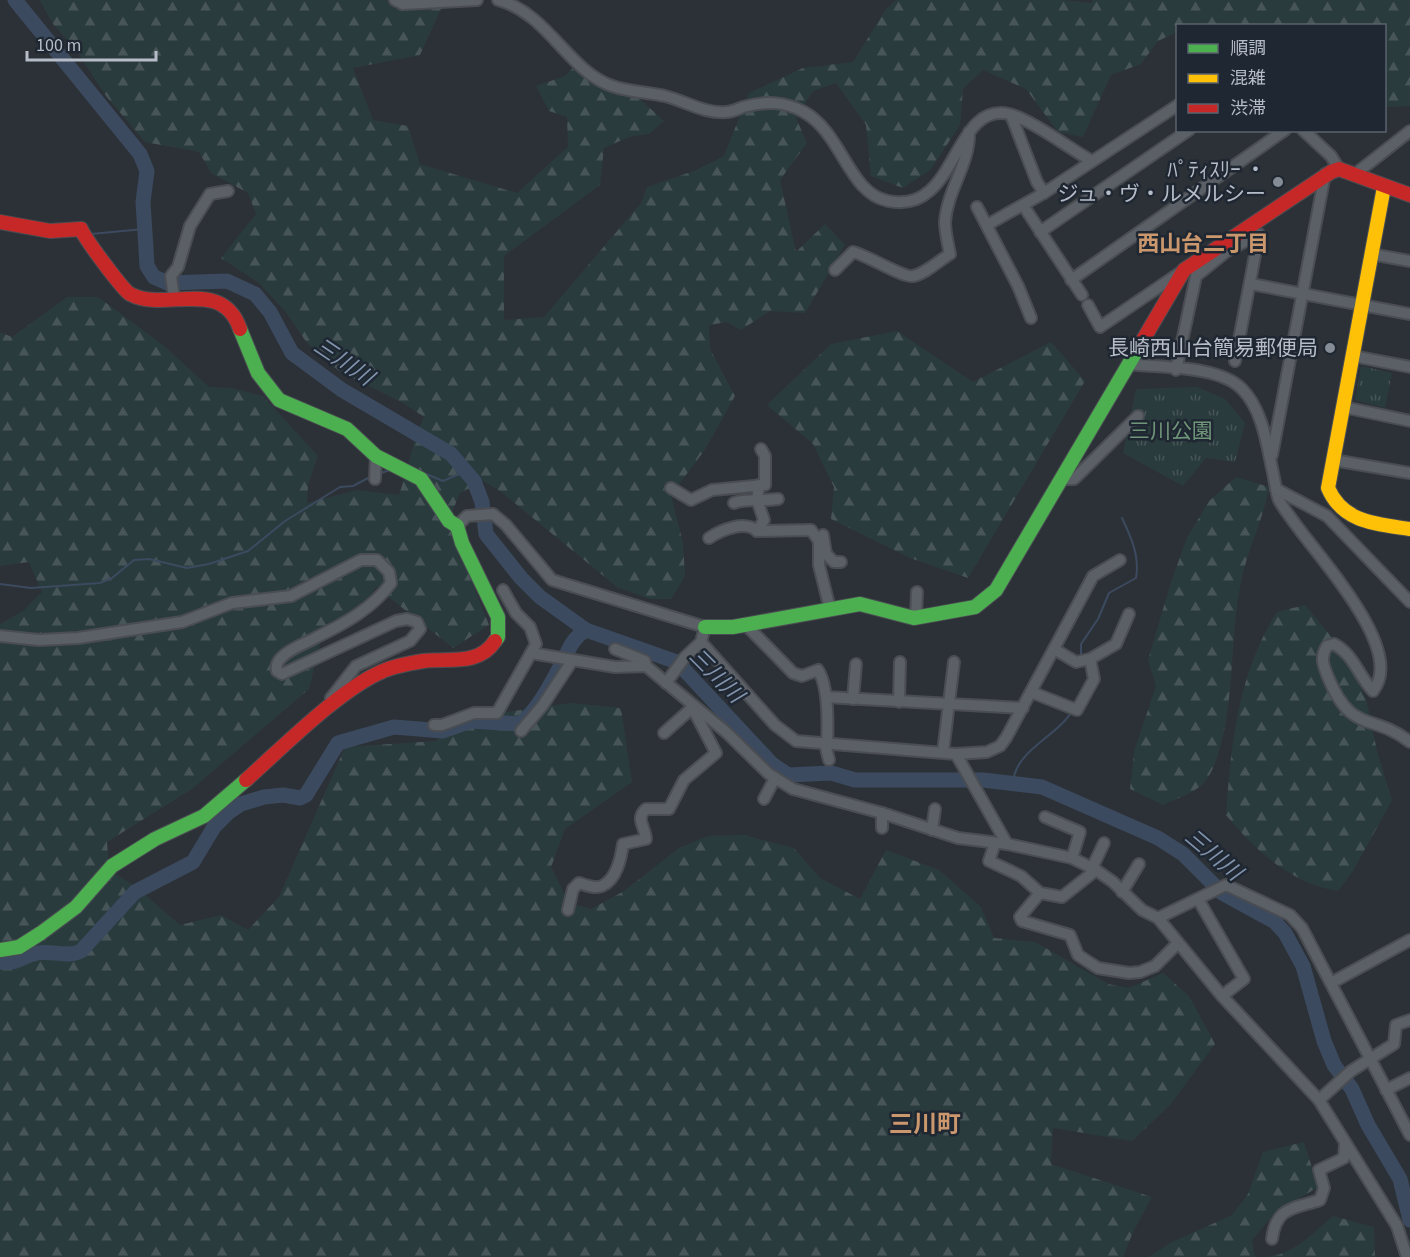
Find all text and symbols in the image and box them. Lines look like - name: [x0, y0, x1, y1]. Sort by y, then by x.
- scale bar: [27, 24, 156, 62]
- legend: [1176, 24, 1386, 132]
- text: 100 m: [36, 33, 81, 58]
- text: 順調: [1230, 36, 1266, 61]
- text: 混雑: [1230, 66, 1266, 91]
- text: 渋滞: [1230, 96, 1266, 121]
- place label: ﾊﾟﾃｨｽﾘｰ ・ ジュ・ヴ・ルメルシー: [1057, 155, 1266, 209]
- marker: ﾊﾟﾃｨｽﾘｰ ・ ジュ・ヴ・ルメルシー: [1271, 175, 1285, 189]
- district label: 西山台二丁目: [1137, 228, 1269, 260]
- water label: 三川川: [307, 330, 381, 395]
- place label: 長崎西山台簡易郵便局: [1108, 333, 1318, 363]
- marker: 長崎西山台簡易郵便局: [1323, 341, 1337, 355]
- park label: 三川公園: [1129, 416, 1213, 446]
- water label: 三川川: [682, 641, 752, 712]
- water label: 三川川: [1178, 821, 1250, 890]
- district label: 三川町: [889, 1107, 961, 1142]

